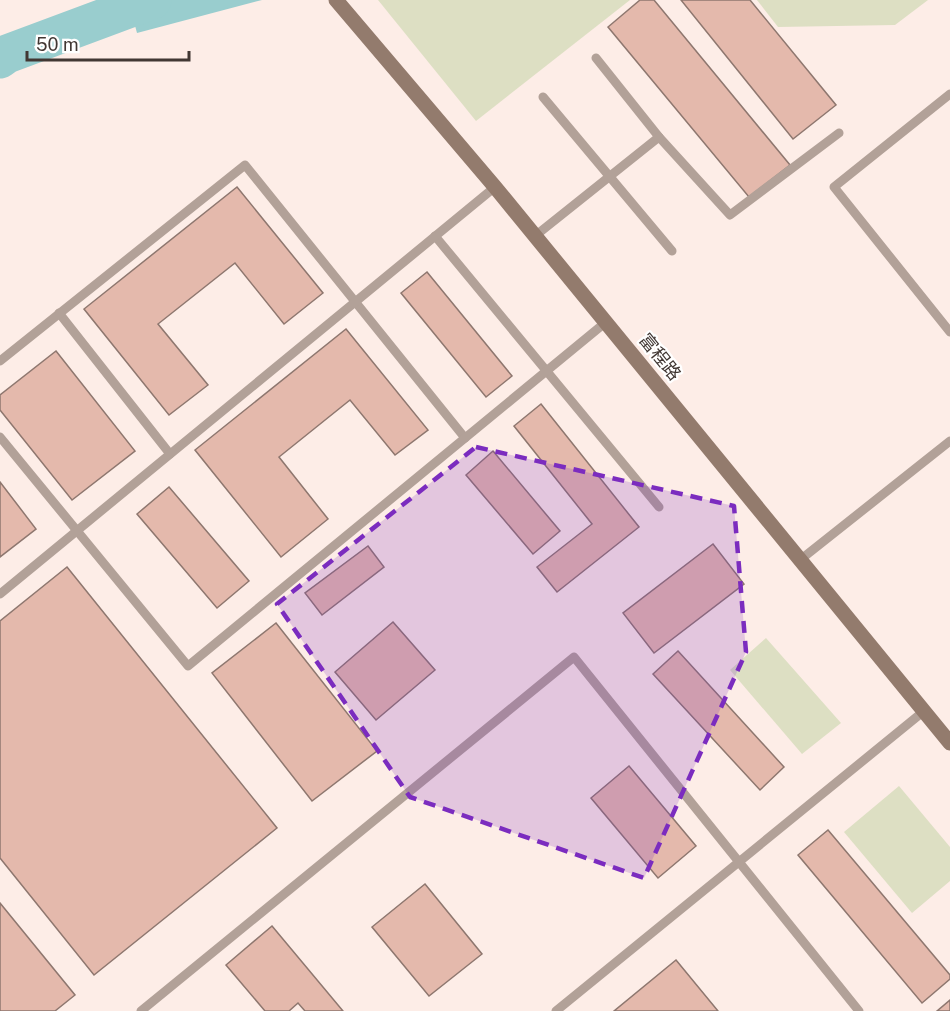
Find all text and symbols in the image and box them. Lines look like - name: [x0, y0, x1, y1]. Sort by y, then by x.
- scale bar: [27, 24, 189, 62]
- text: 50 m: [36, 34, 79, 55]
- street label: 富程路: [635, 329, 686, 384]

